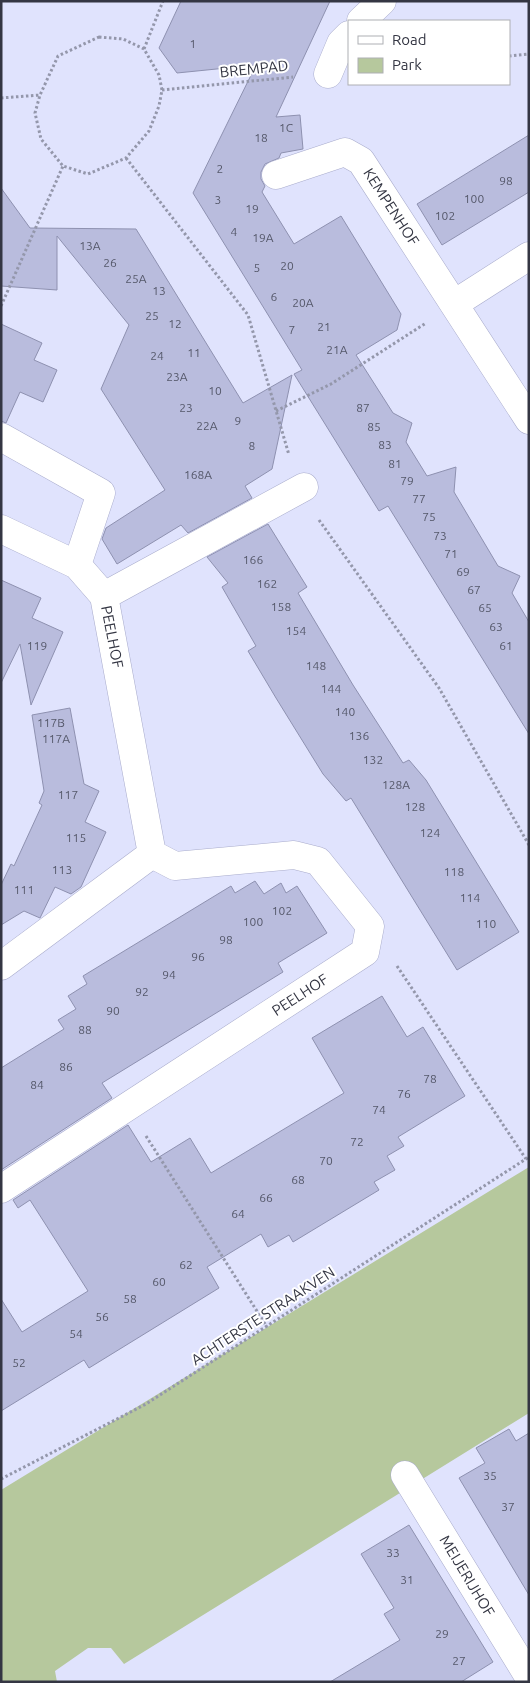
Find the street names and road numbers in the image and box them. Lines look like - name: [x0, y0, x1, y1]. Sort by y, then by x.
- street label: BREMPAD: [219, 56, 289, 81]
- street label: KEMPENHOF: [360, 165, 423, 249]
- street label: PEELHOF: [98, 604, 127, 670]
- street label: PEELHOF: [269, 970, 331, 1019]
- street label: ACHTERSTE STRAAKVEN: [188, 1263, 338, 1368]
- street label: MEIJERIJHOF: [437, 1532, 498, 1619]

